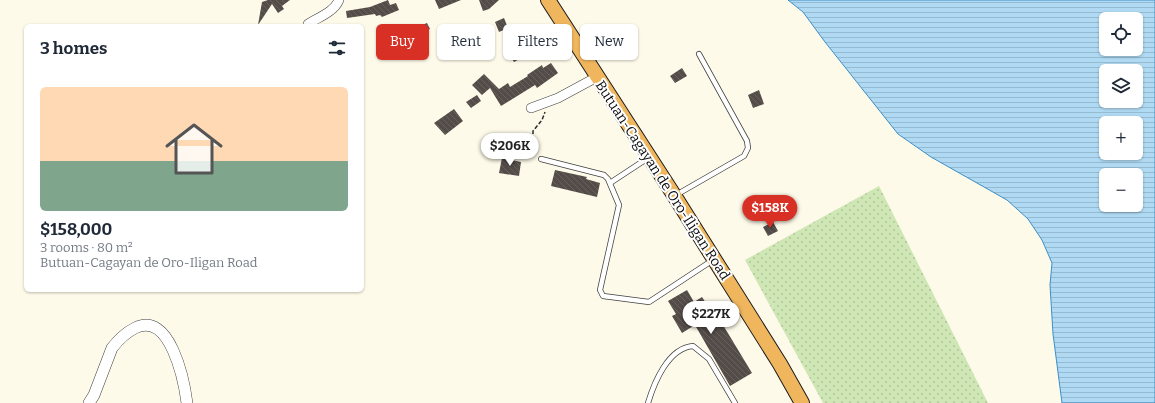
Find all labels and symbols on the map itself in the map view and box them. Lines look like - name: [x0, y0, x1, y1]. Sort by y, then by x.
- street label: Butuan-Cagayan de Oro-Iligan Road: [592, 77, 733, 283]
- pin: $206K: [482, 133, 538, 167]
- pin: $158K: [742, 195, 798, 229]
- pin: $227K: [683, 301, 739, 335]

